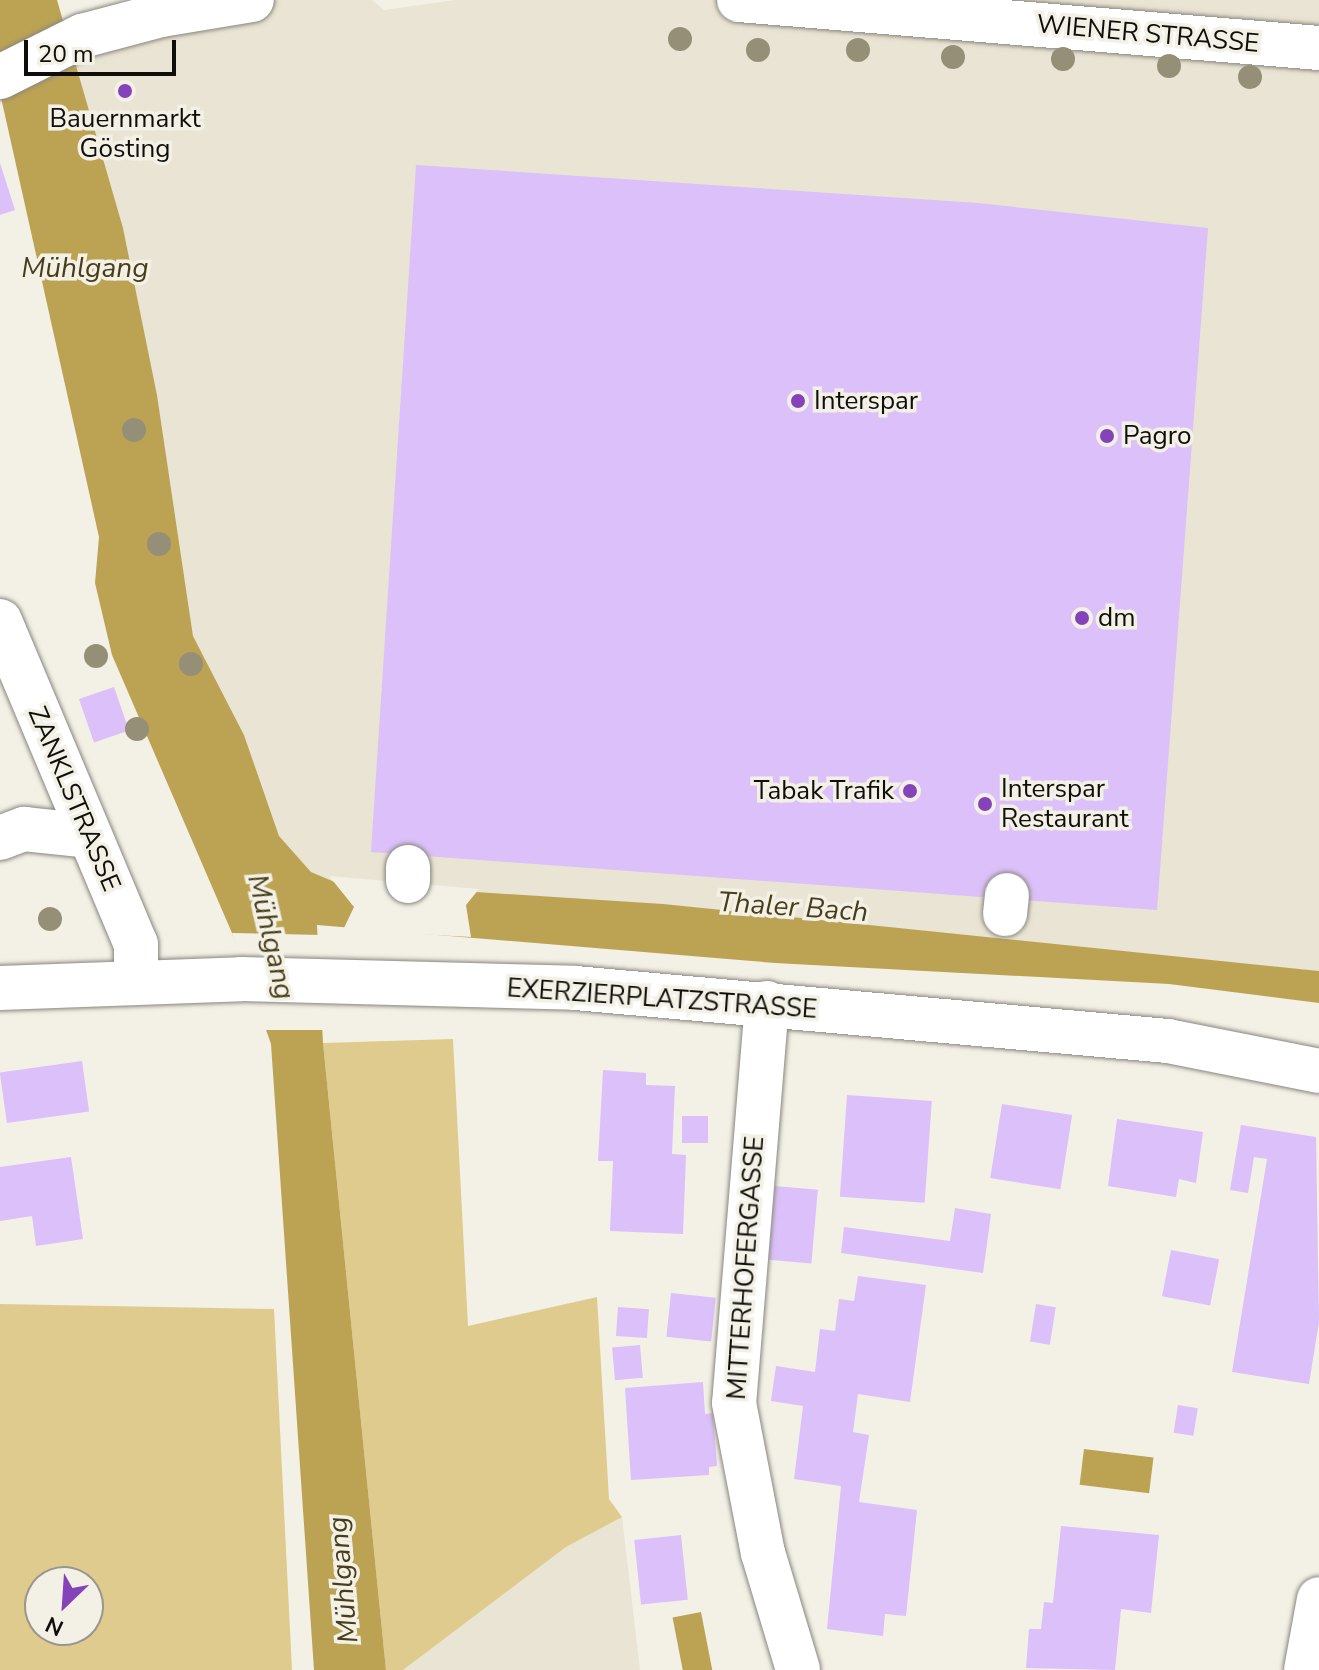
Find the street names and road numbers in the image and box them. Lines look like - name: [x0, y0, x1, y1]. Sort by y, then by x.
- street label: WIENER STRASSE: [1035, 9, 1261, 59]
- street label: ZANKLSTRASSE: [21, 702, 127, 896]
- street label: EXERZIERPLATZSTRASSE: [506, 973, 818, 1025]
- street label: MITTERHOFERGASSE: [721, 1135, 771, 1401]

